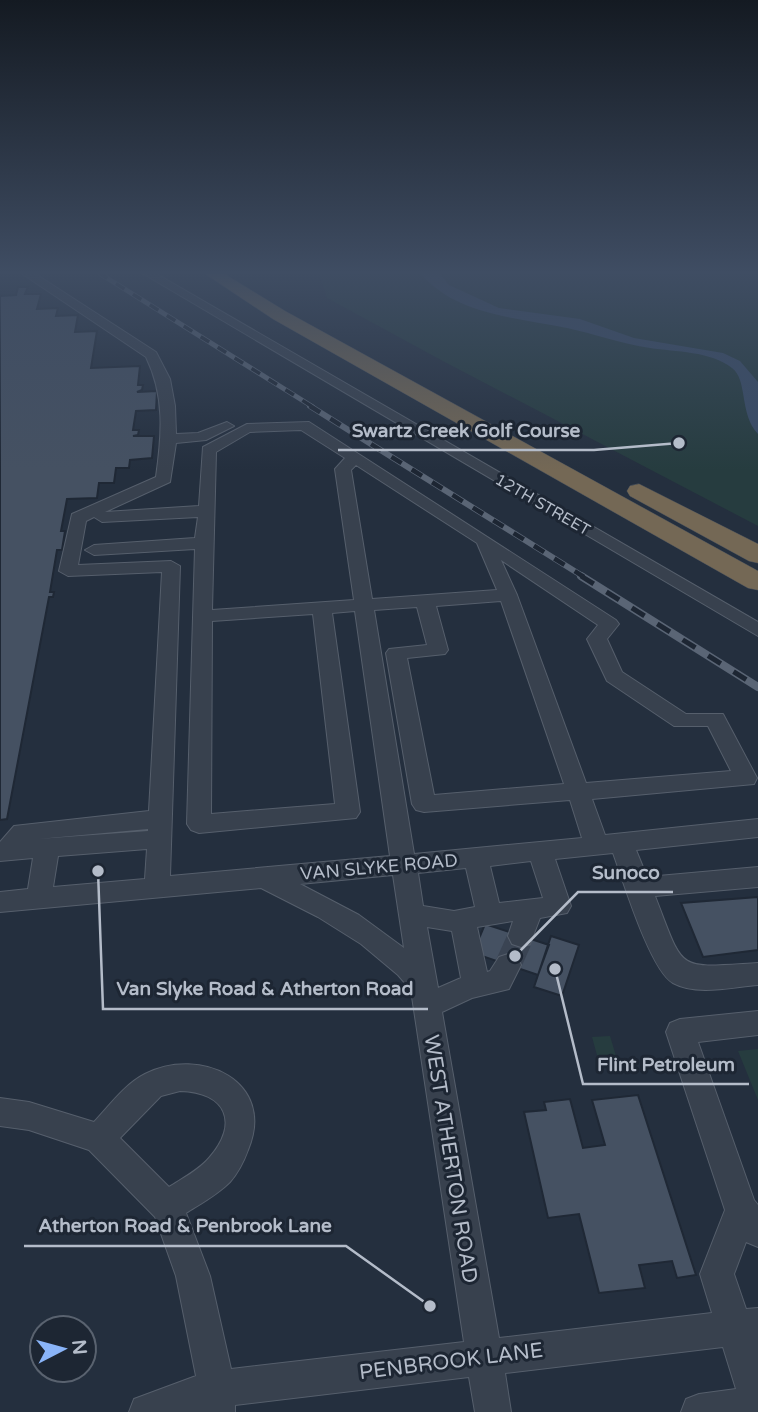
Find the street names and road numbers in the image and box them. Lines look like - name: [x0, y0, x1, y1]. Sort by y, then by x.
- street label: 12TH STREET: [491, 470, 594, 540]
- street label: VAN SLYKE ROAD: [299, 849, 459, 885]
- street label: WEST ATHERTON ROAD: [419, 1033, 482, 1285]
- street label: PENBROOK LANE: [358, 1338, 544, 1385]

